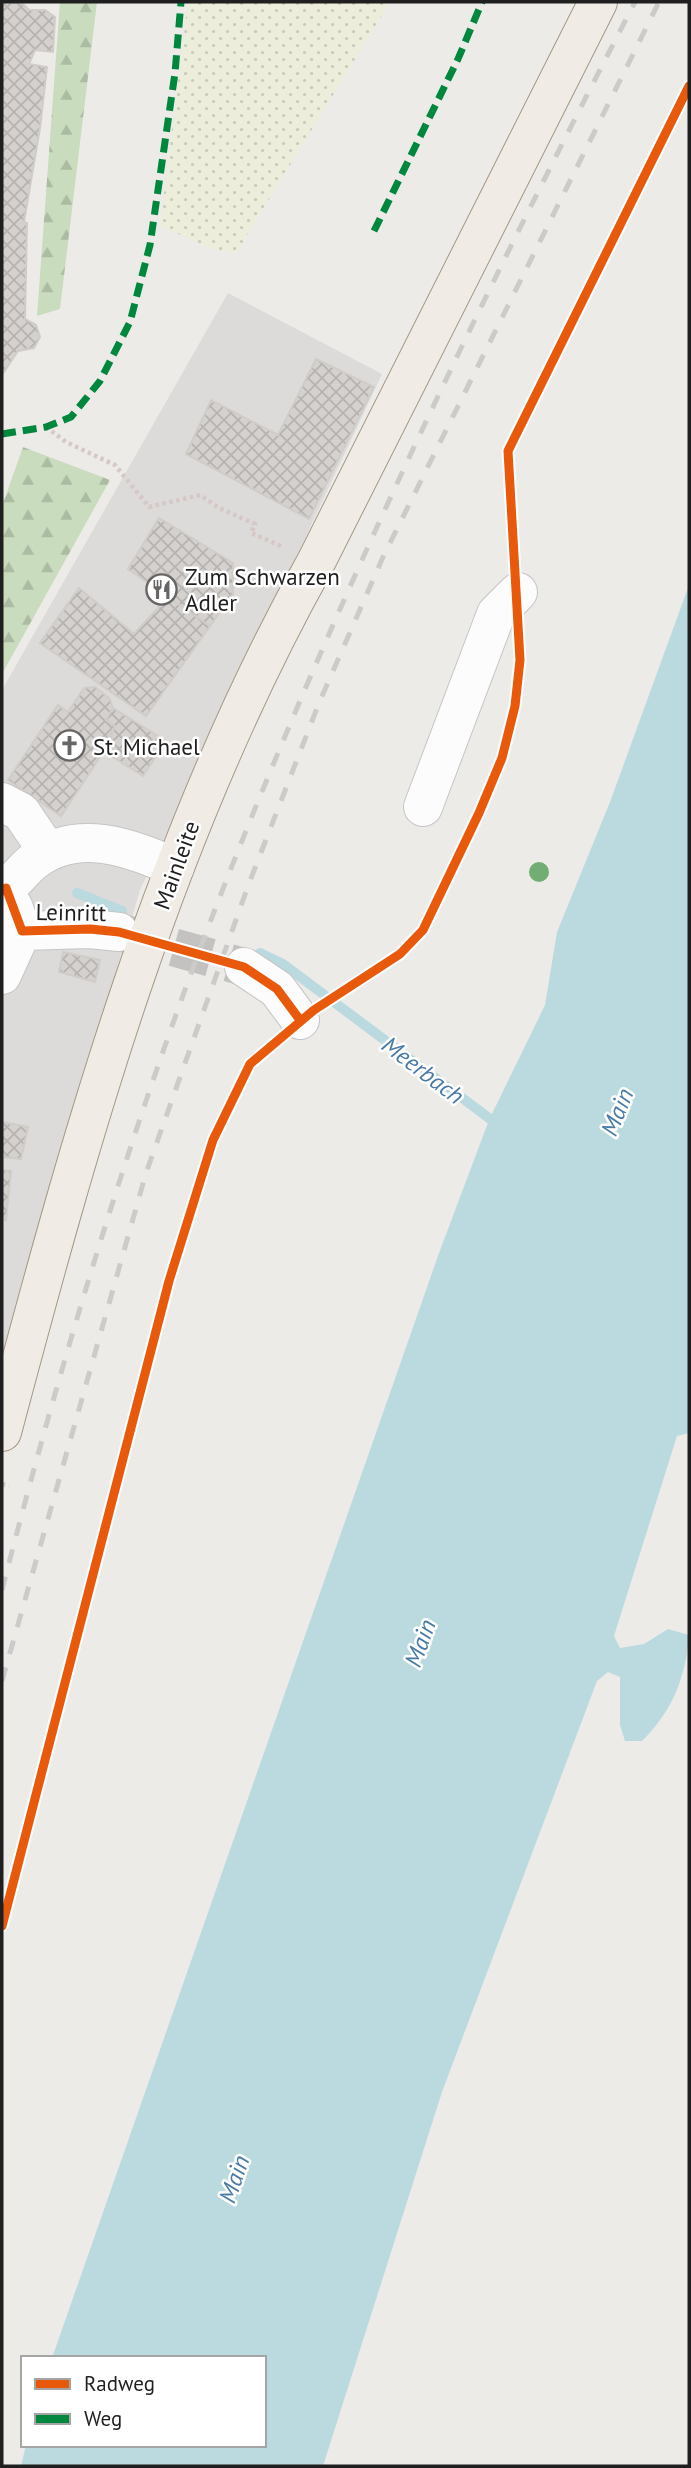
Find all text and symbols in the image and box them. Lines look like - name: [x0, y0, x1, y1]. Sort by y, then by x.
- place label: Zum Schwarzen Adler: [185, 562, 340, 617]
- restaurant icon: Zum Schwarzen Adler: [145, 572, 179, 606]
- church icon: St. Michael: [53, 729, 87, 763]
- place label: St. Michael: [93, 732, 200, 761]
- street label: Mainleite: [147, 817, 205, 913]
- street label: Leinritt: [35, 897, 107, 927]
- water label: Meerbach: [376, 1029, 470, 1111]
- water label: Main: [594, 1084, 640, 1140]
- water label: Main: [397, 1615, 443, 1671]
- water label: Main: [211, 2151, 257, 2207]
- legend: [21, 2356, 266, 2447]
- text: Radweg: [84, 2370, 155, 2397]
- text: Weg: [84, 2405, 122, 2432]

